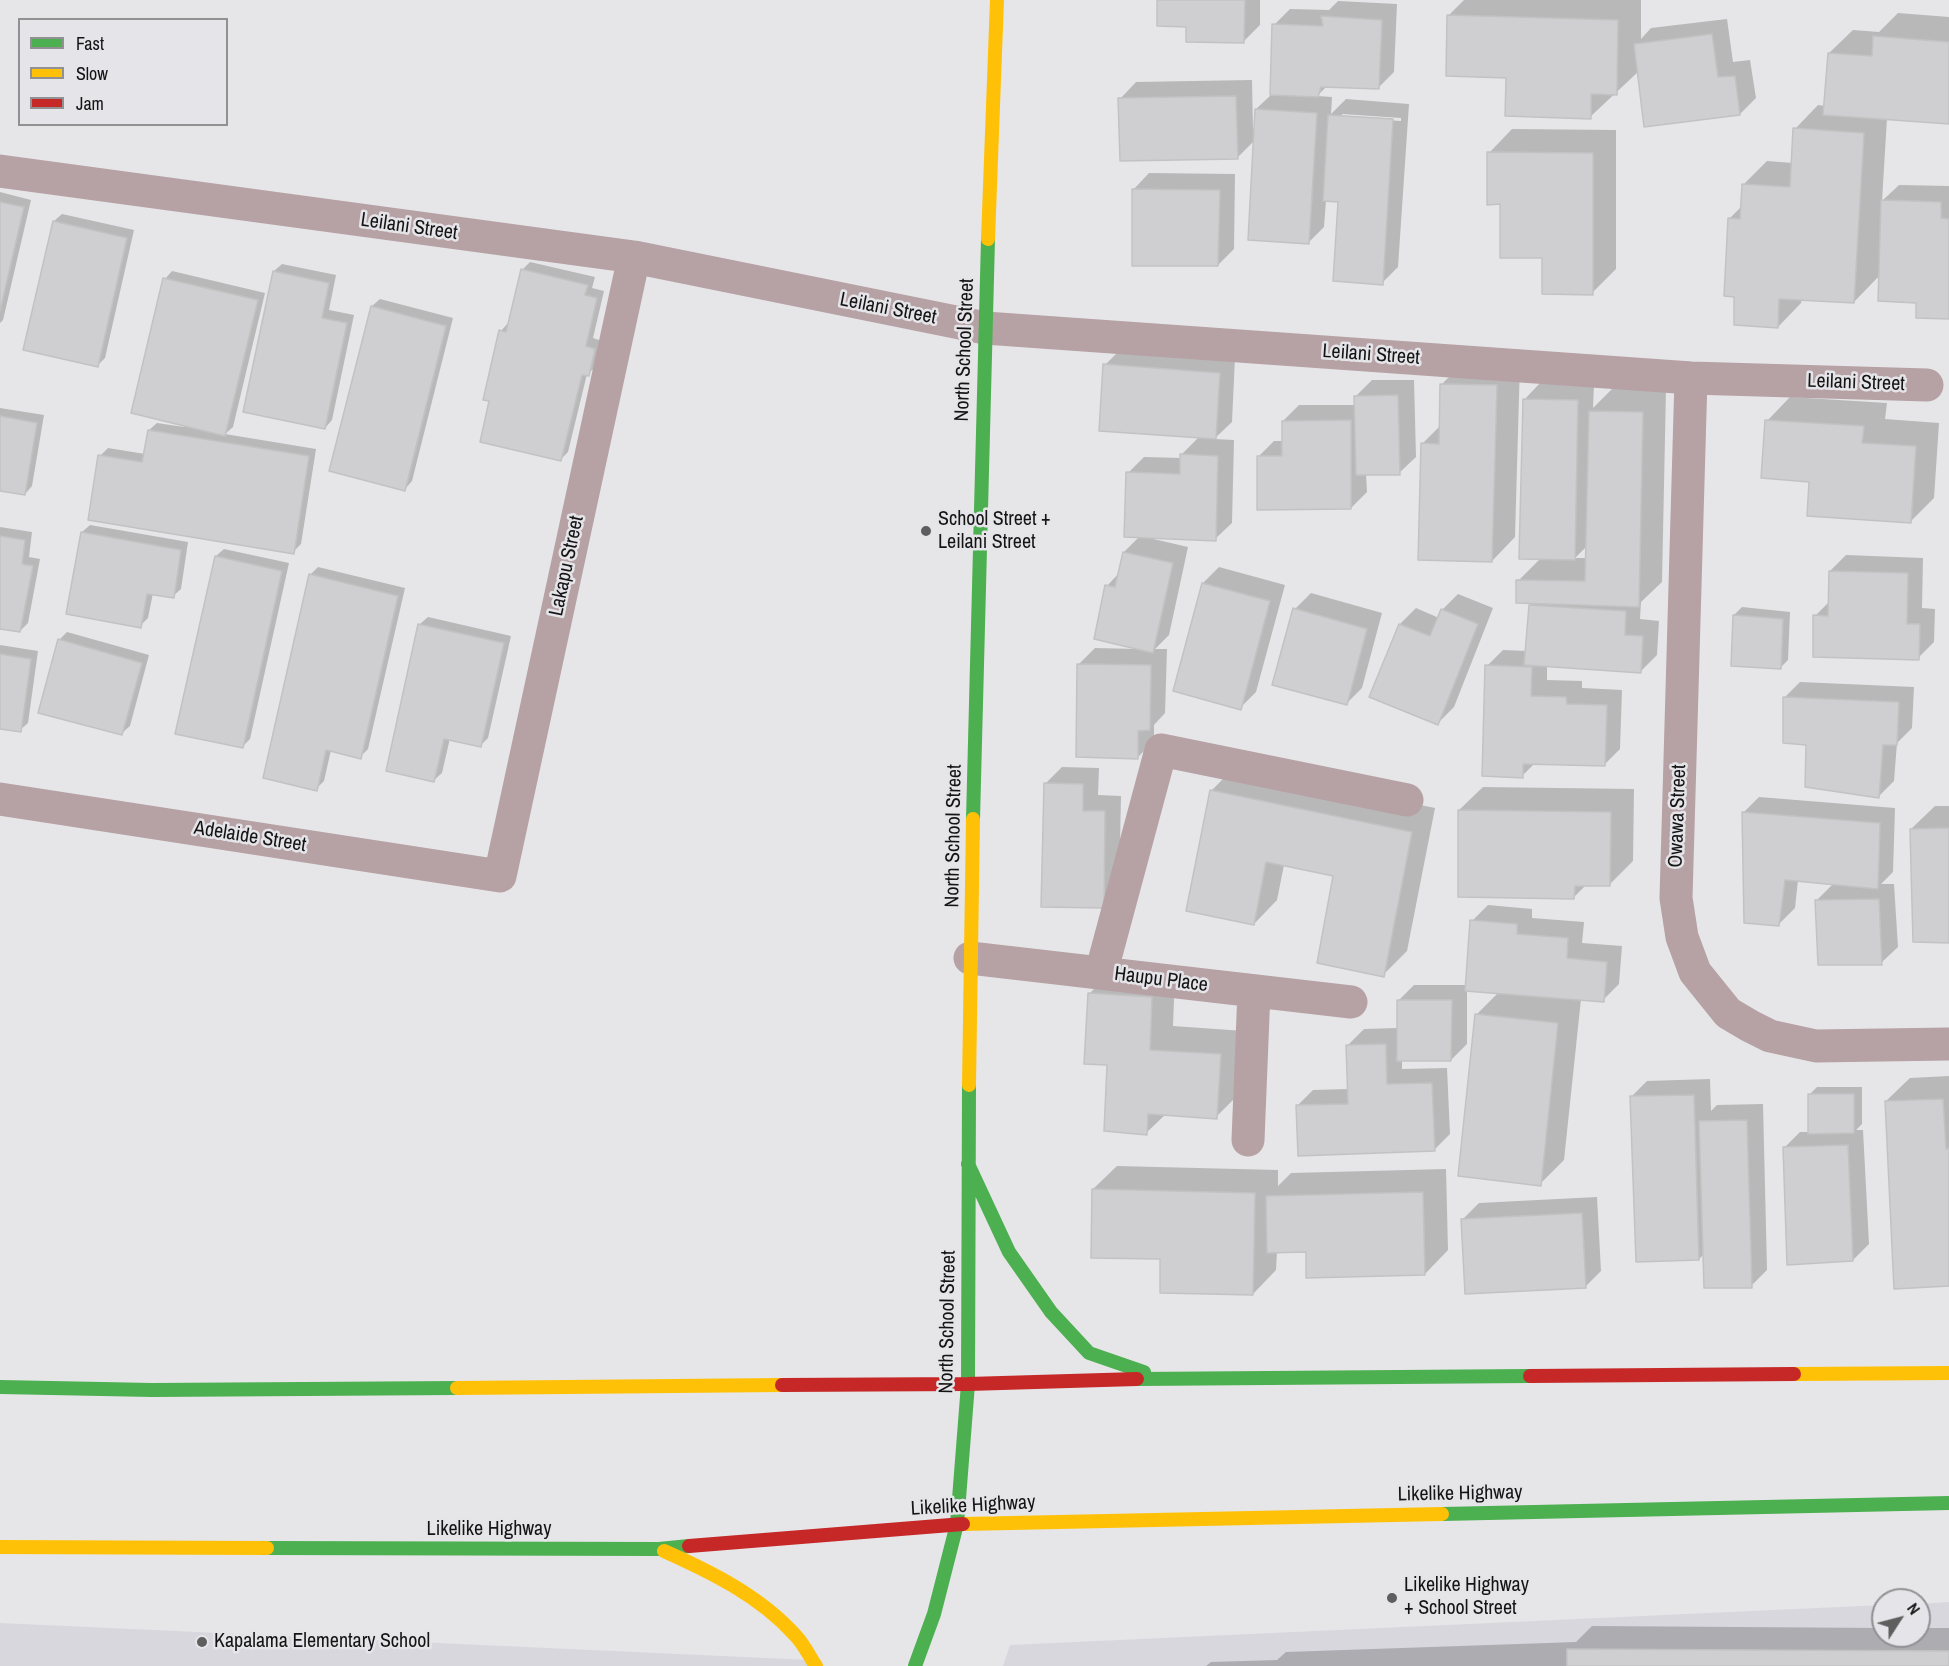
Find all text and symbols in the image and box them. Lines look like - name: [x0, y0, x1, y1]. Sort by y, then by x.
- legend: [18, 18, 228, 126]
- text: Fast: [76, 31, 104, 56]
- text: Slow: [76, 61, 108, 86]
- text: Jam: [76, 91, 104, 116]
- street label: Leilani Street: [359, 208, 459, 246]
- street label: North School Street: [951, 278, 979, 422]
- street label: Leilani Street: [838, 288, 938, 330]
- street label: Leilani Street: [1322, 340, 1420, 370]
- street label: Leilani Street: [1807, 369, 1905, 397]
- place label: School Street + Leilani Street: [938, 508, 1051, 555]
- street label: Lakapu Street: [545, 514, 589, 618]
- marker: School Street + Leilani Street: [919, 524, 933, 538]
- street label: North School Street: [941, 764, 967, 908]
- street label: Owawa Street: [1664, 764, 1692, 868]
- street label: Adelaide Street: [192, 816, 308, 858]
- street label: Haupu Place: [1113, 962, 1209, 998]
- street label: North School Street: [935, 1250, 961, 1394]
- street label: Likelike Highway: [1397, 1481, 1523, 1507]
- street label: Likelike Highway: [910, 1491, 1036, 1521]
- street label: Likelike Highway: [427, 1518, 551, 1542]
- place label: Likelike Highway + School Street: [1404, 1574, 1529, 1621]
- north arrow: [1871, 1588, 1931, 1648]
- marker: Likelike Highway + School Street: [1385, 1591, 1399, 1605]
- text: N: [1902, 1598, 1926, 1619]
- place label: Kapalama Elementary School: [214, 1630, 430, 1654]
- marker: Kapalama Elementary School: [195, 1635, 209, 1649]

